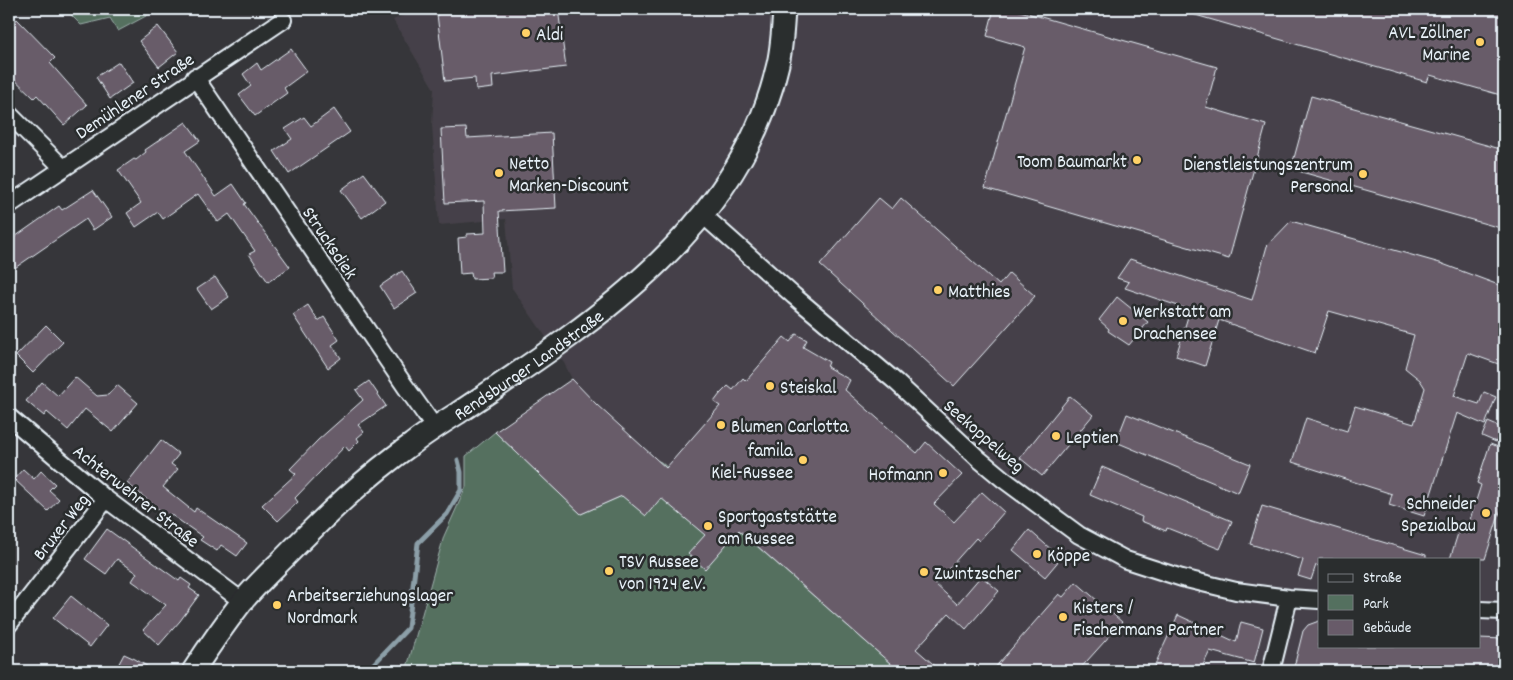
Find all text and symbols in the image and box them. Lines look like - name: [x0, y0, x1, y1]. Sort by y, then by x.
- place label: AVL Zöllner Marine: [1388, 21, 1470, 70]
- place label: Aldi: [536, 23, 564, 50]
- marker: Aldi: [520, 27, 532, 39]
- marker: AVL Zöllner Marine: [1474, 36, 1486, 48]
- street label: Demühlener Straße: [71, 48, 201, 148]
- place label: Toom Baumarkt: [1017, 150, 1127, 177]
- place label: Netto Marken-Discount: [509, 152, 629, 201]
- place label: Dienstleistungszentrum Personal: [1183, 153, 1353, 202]
- marker: Toom Baumarkt: [1131, 154, 1143, 166]
- marker: Netto Marken-Discount: [493, 167, 505, 179]
- marker: Dienstleistungszentrum Personal: [1357, 168, 1369, 180]
- street label: Strucksdiek: [294, 202, 363, 286]
- place label: Matthies: [948, 280, 1011, 307]
- marker: Matthies: [932, 284, 944, 296]
- place label: Werkstatt am Drachensee: [1133, 300, 1231, 349]
- street label: Rendsburger Landstraße: [449, 305, 611, 429]
- marker: Werkstatt am Drachensee: [1117, 315, 1129, 327]
- place label: Steiskal: [780, 376, 837, 403]
- marker: Steiskal: [764, 380, 776, 392]
- street label: Seekoppelweg: [936, 394, 1030, 481]
- place label: Blumen Carlotta: [731, 415, 850, 442]
- marker: Blumen Carlotta: [715, 419, 727, 431]
- place label: Leptien: [1066, 426, 1119, 453]
- marker: Leptien: [1050, 430, 1062, 442]
- place label: famila Kiel-Russee: [711, 439, 794, 488]
- street label: Achterwehrer Straße: [66, 440, 204, 556]
- marker: famila Kiel-Russee: [797, 454, 809, 466]
- place label: Hofmann: [869, 463, 933, 490]
- marker: Hofmann: [937, 467, 949, 479]
- street label: Bruxer Weg: [28, 489, 98, 567]
- place label: Schneider Spezialbau: [1401, 492, 1476, 541]
- place label: Sportgaststätte am Russee: [718, 505, 837, 554]
- marker: Schneider Spezialbau: [1480, 507, 1492, 519]
- marker: Sportgaststätte am Russee: [702, 520, 714, 532]
- place label: Köppe: [1047, 544, 1090, 571]
- marker: Köppe: [1031, 548, 1043, 560]
- place label: TSV Russee von 1924 e.V.: [619, 550, 706, 599]
- legend: [1318, 558, 1480, 648]
- place label: Zwintzscher: [934, 562, 1021, 589]
- marker: TSV Russee von 1924 e.V.: [603, 565, 615, 577]
- marker: Zwintzscher: [918, 566, 930, 578]
- text: Straße: [1363, 568, 1402, 590]
- place label: Arbeitserziehungslager Nordmark: [287, 584, 453, 633]
- text: Park: [1363, 594, 1389, 616]
- place label: Kisters / Fischermans Partner: [1073, 596, 1224, 645]
- marker: Arbeitserziehungslager Nordmark: [271, 599, 283, 611]
- marker: Kisters / Fischermans Partner: [1057, 611, 1069, 623]
- text: Gebäude: [1363, 618, 1412, 640]

